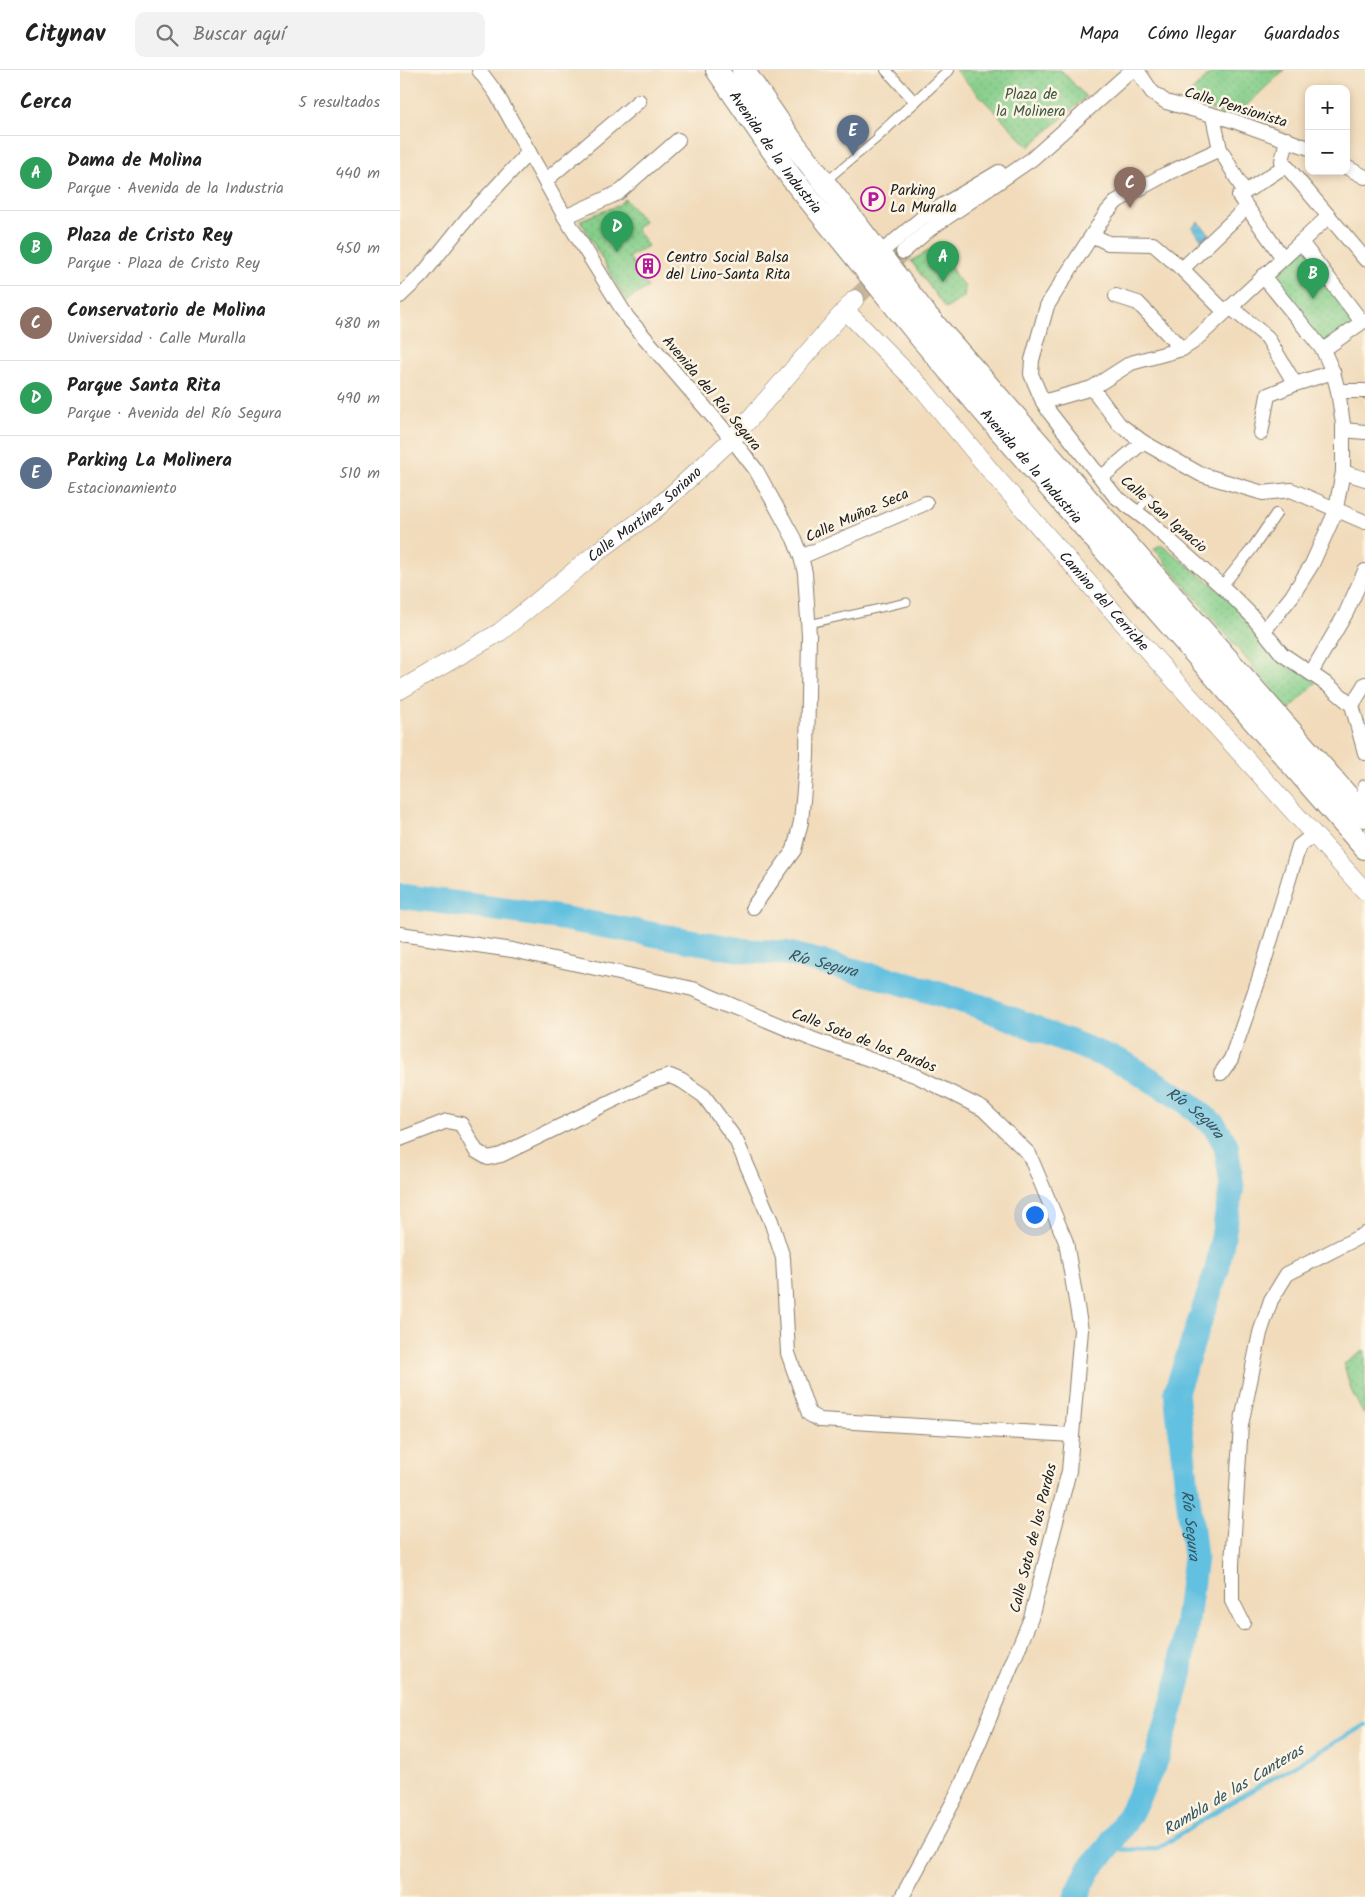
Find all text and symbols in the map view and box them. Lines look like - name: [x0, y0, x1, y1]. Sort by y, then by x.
- search box: [135, 12, 485, 57]
- text: Citynav: [25, 15, 105, 54]
- text: Buscar aquí: [193, 20, 285, 50]
- text: Mapa: [1080, 20, 1119, 49]
- text: Cómo llegar: [1147, 20, 1236, 49]
- text: Guardados: [1264, 20, 1340, 49]
- icon: search: [153, 21, 181, 49]
- street label: Calle Pensionista: [1181, 81, 1290, 135]
- park label: Plaza de la Molinera: [996, 83, 1066, 124]
- map controls: [1305, 85, 1350, 175]
- button: +: [1305, 85, 1350, 130]
- text: Cerca: [20, 86, 72, 119]
- street label: Avenida de la Industria: [722, 87, 827, 220]
- text: 5 resultados: [298, 90, 380, 115]
- pin: E: [837, 115, 869, 156]
- button: −: [1305, 130, 1350, 175]
- text: Dama de Molina: [67, 146, 202, 176]
- text: A: [31, 161, 41, 186]
- text: 440 m: [335, 161, 380, 186]
- pin: C: [1114, 167, 1146, 208]
- text: Parque · Avenida de la Industria: [67, 176, 284, 201]
- place label: Parking La Muralla: [890, 179, 957, 220]
- parking icon: Parking La Muralla: [860, 186, 886, 212]
- pin: D: [601, 211, 633, 252]
- text: Plaza de Cristo Rey: [67, 221, 233, 251]
- text: B: [31, 236, 41, 261]
- text: 450 m: [335, 236, 380, 261]
- pin: A: [927, 241, 959, 282]
- place label: Centro Social Balsa del Lino-Santa Rita: [666, 246, 790, 287]
- text: Parque · Plaza de Cristo Rey: [67, 251, 260, 276]
- building icon: Centro Social Balsa del Lino-Santa Rita: [635, 253, 661, 279]
- pin: B: [1297, 258, 1329, 299]
- text: Conservatorio de Molina: [67, 296, 266, 326]
- text: C: [31, 311, 41, 336]
- text: 480 m: [334, 311, 380, 336]
- text: Universidad · Calle Muralla: [67, 326, 246, 351]
- street label: Avenida del Río Segura: [656, 331, 767, 457]
- text: Parque Santa Rita: [67, 371, 221, 401]
- text: D: [31, 386, 41, 411]
- text: 490 m: [336, 386, 380, 411]
- text: Parque · Avenida del Río Segura: [67, 401, 282, 426]
- street label: Avenida de la Industria: [973, 404, 1088, 530]
- text: Parking La Molinera: [67, 446, 232, 476]
- text: E: [32, 461, 40, 486]
- text: 510 m: [339, 461, 380, 486]
- street label: Calle Martínez Soriano: [582, 461, 708, 569]
- street label: Calle San Ignacio: [1114, 470, 1212, 560]
- text: Estacionamiento: [67, 476, 177, 501]
- street label: Calle Muñoz Seca: [802, 482, 913, 549]
- street label: Camino del Cerriche: [1053, 546, 1155, 658]
- water label: Río Segura: [786, 943, 862, 985]
- street label: Calle Soto de los Pardos: [788, 1002, 940, 1080]
- water label: Río Segura: [1161, 1081, 1231, 1145]
- your location: [1022, 1202, 1048, 1228]
- street label: Calle Soto de los Pardos: [1004, 1460, 1064, 1616]
- water label: Río Segura: [1173, 1489, 1206, 1564]
- water label: Rambla de las Canteras: [1158, 1737, 1311, 1842]

